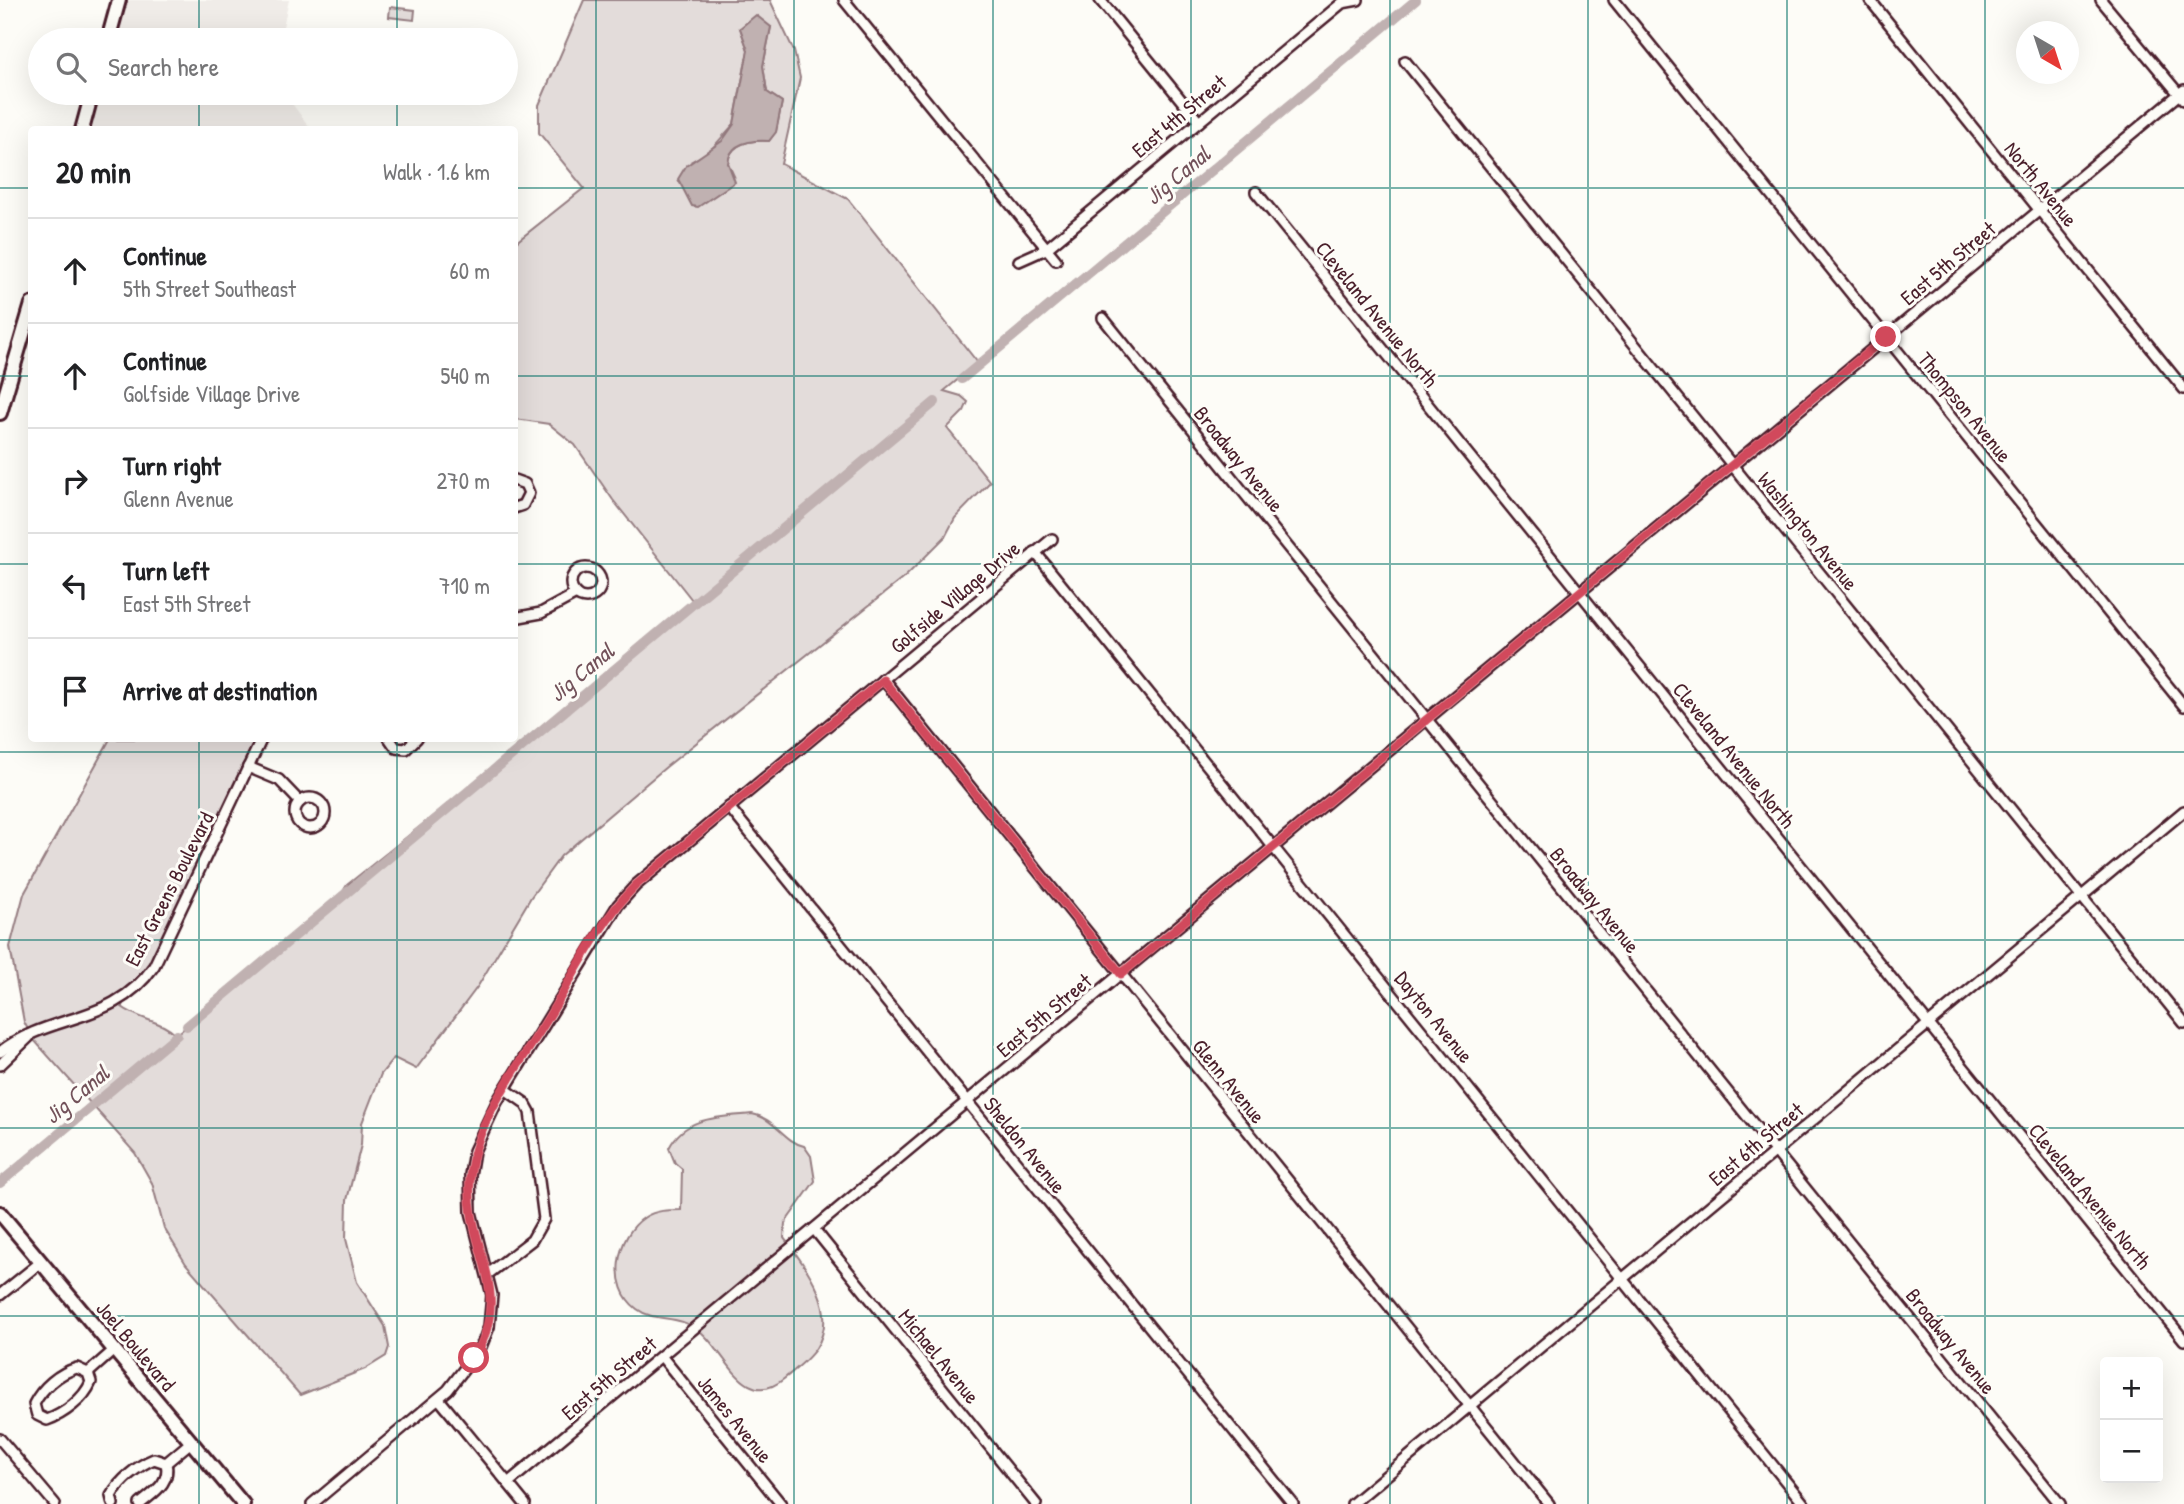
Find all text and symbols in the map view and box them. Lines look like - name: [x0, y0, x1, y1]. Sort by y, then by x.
- north arrow: [2016, 21, 2079, 84]
- search box: [28, 28, 518, 105]
- icon: search: [52, 48, 90, 86]
- text: Search here: [108, 49, 219, 84]
- street label: East 4th Street: [1126, 67, 1233, 164]
- street label: North Avenue: [1998, 135, 2084, 233]
- water label: Jig Canal: [1138, 138, 1218, 212]
- text: 20 min: [56, 152, 131, 192]
- text: Walk · 1.6 km: [383, 156, 490, 187]
- street label: East 5th Street: [1894, 214, 2002, 311]
- street label: Cleveland Avenue North: [1309, 235, 1445, 393]
- text: Continue: [123, 238, 207, 273]
- icon: ahead: [56, 252, 94, 290]
- text: 60 m: [450, 255, 490, 286]
- text: 5th Street Southeast: [123, 273, 296, 304]
- route end: [1870, 321, 1901, 352]
- text: Continue: [123, 343, 207, 378]
- street label: Thompson Avenue: [1911, 346, 2019, 468]
- icon: ahead: [56, 357, 94, 395]
- text: 540 m: [440, 360, 490, 391]
- text: Golfside Village Drive: [123, 378, 300, 409]
- street label: Broadway Avenue: [1187, 400, 1291, 518]
- text: Turn right: [123, 448, 221, 483]
- icon: right: [56, 462, 94, 500]
- text: 270 m: [437, 465, 490, 496]
- street label: Washington Avenue: [1751, 466, 1865, 596]
- text: Glenn Avenue: [123, 483, 234, 514]
- street label: Golfside Village Drive: [884, 534, 1026, 660]
- text: Turn left: [123, 553, 209, 588]
- icon: left: [56, 567, 94, 605]
- text: 710 m: [439, 570, 490, 601]
- text: East 5th Street: [123, 588, 250, 619]
- water label: Jig Canal: [542, 635, 622, 709]
- icon: arrive: [56, 672, 94, 710]
- text: Arrive at destination: [123, 673, 318, 708]
- street label: Cleveland Avenue North: [1666, 676, 1802, 834]
- street label: East Greens Boulevard: [118, 807, 220, 971]
- street label: Broadway Avenue: [1543, 841, 1647, 959]
- street label: Dayton Avenue: [1388, 965, 1480, 1069]
- street label: East 5th Street: [990, 966, 1098, 1063]
- street label: Glenn Avenue: [1186, 1033, 1272, 1129]
- water label: Jig Canal: [37, 1057, 117, 1131]
- street label: Sheldon Avenue: [977, 1091, 1073, 1199]
- street label: East 6th Street: [1702, 1095, 1810, 1192]
- street label: Cleveland Avenue North: [2022, 1117, 2158, 1275]
- street label: Broadway Avenue: [1899, 1282, 2003, 1400]
- street label: Joel Boulevard: [90, 1295, 182, 1397]
- street label: Michael Avenue: [892, 1302, 986, 1410]
- street label: East 5th Street: [555, 1329, 663, 1426]
- route start: [458, 1342, 489, 1373]
- map controls: [2100, 1357, 2163, 1483]
- button: +: [2100, 1357, 2163, 1420]
- street label: James Avenue: [691, 1369, 779, 1469]
- button: −: [2100, 1420, 2163, 1483]

